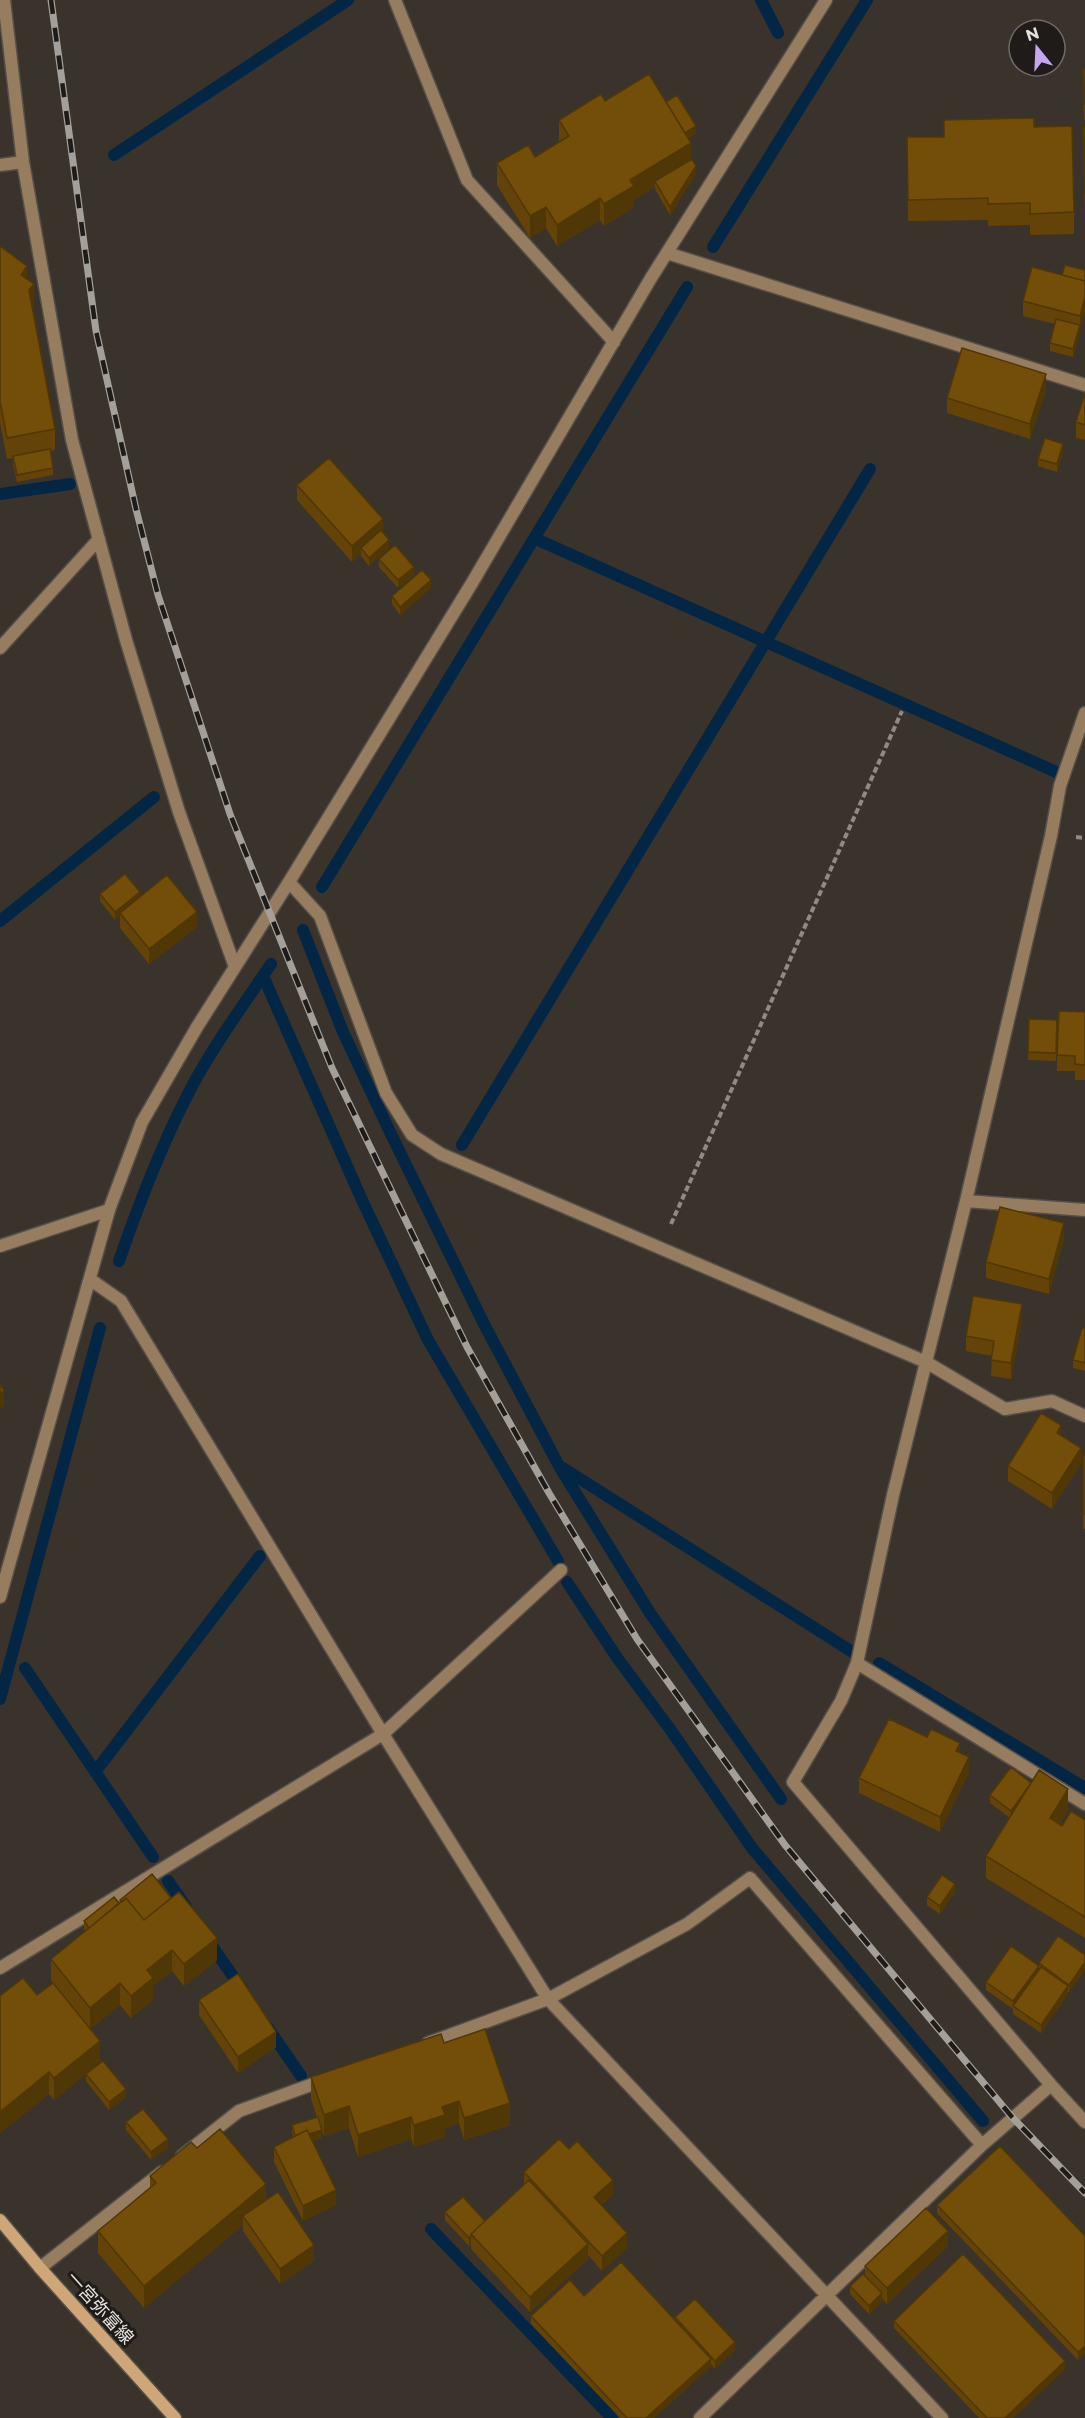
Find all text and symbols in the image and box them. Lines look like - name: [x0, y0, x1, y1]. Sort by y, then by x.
- north arrow: [1007, 18, 1067, 78]
- text: N: [1023, 23, 1042, 45]
- street label: 一宮弥富線: [62, 2267, 138, 2349]

